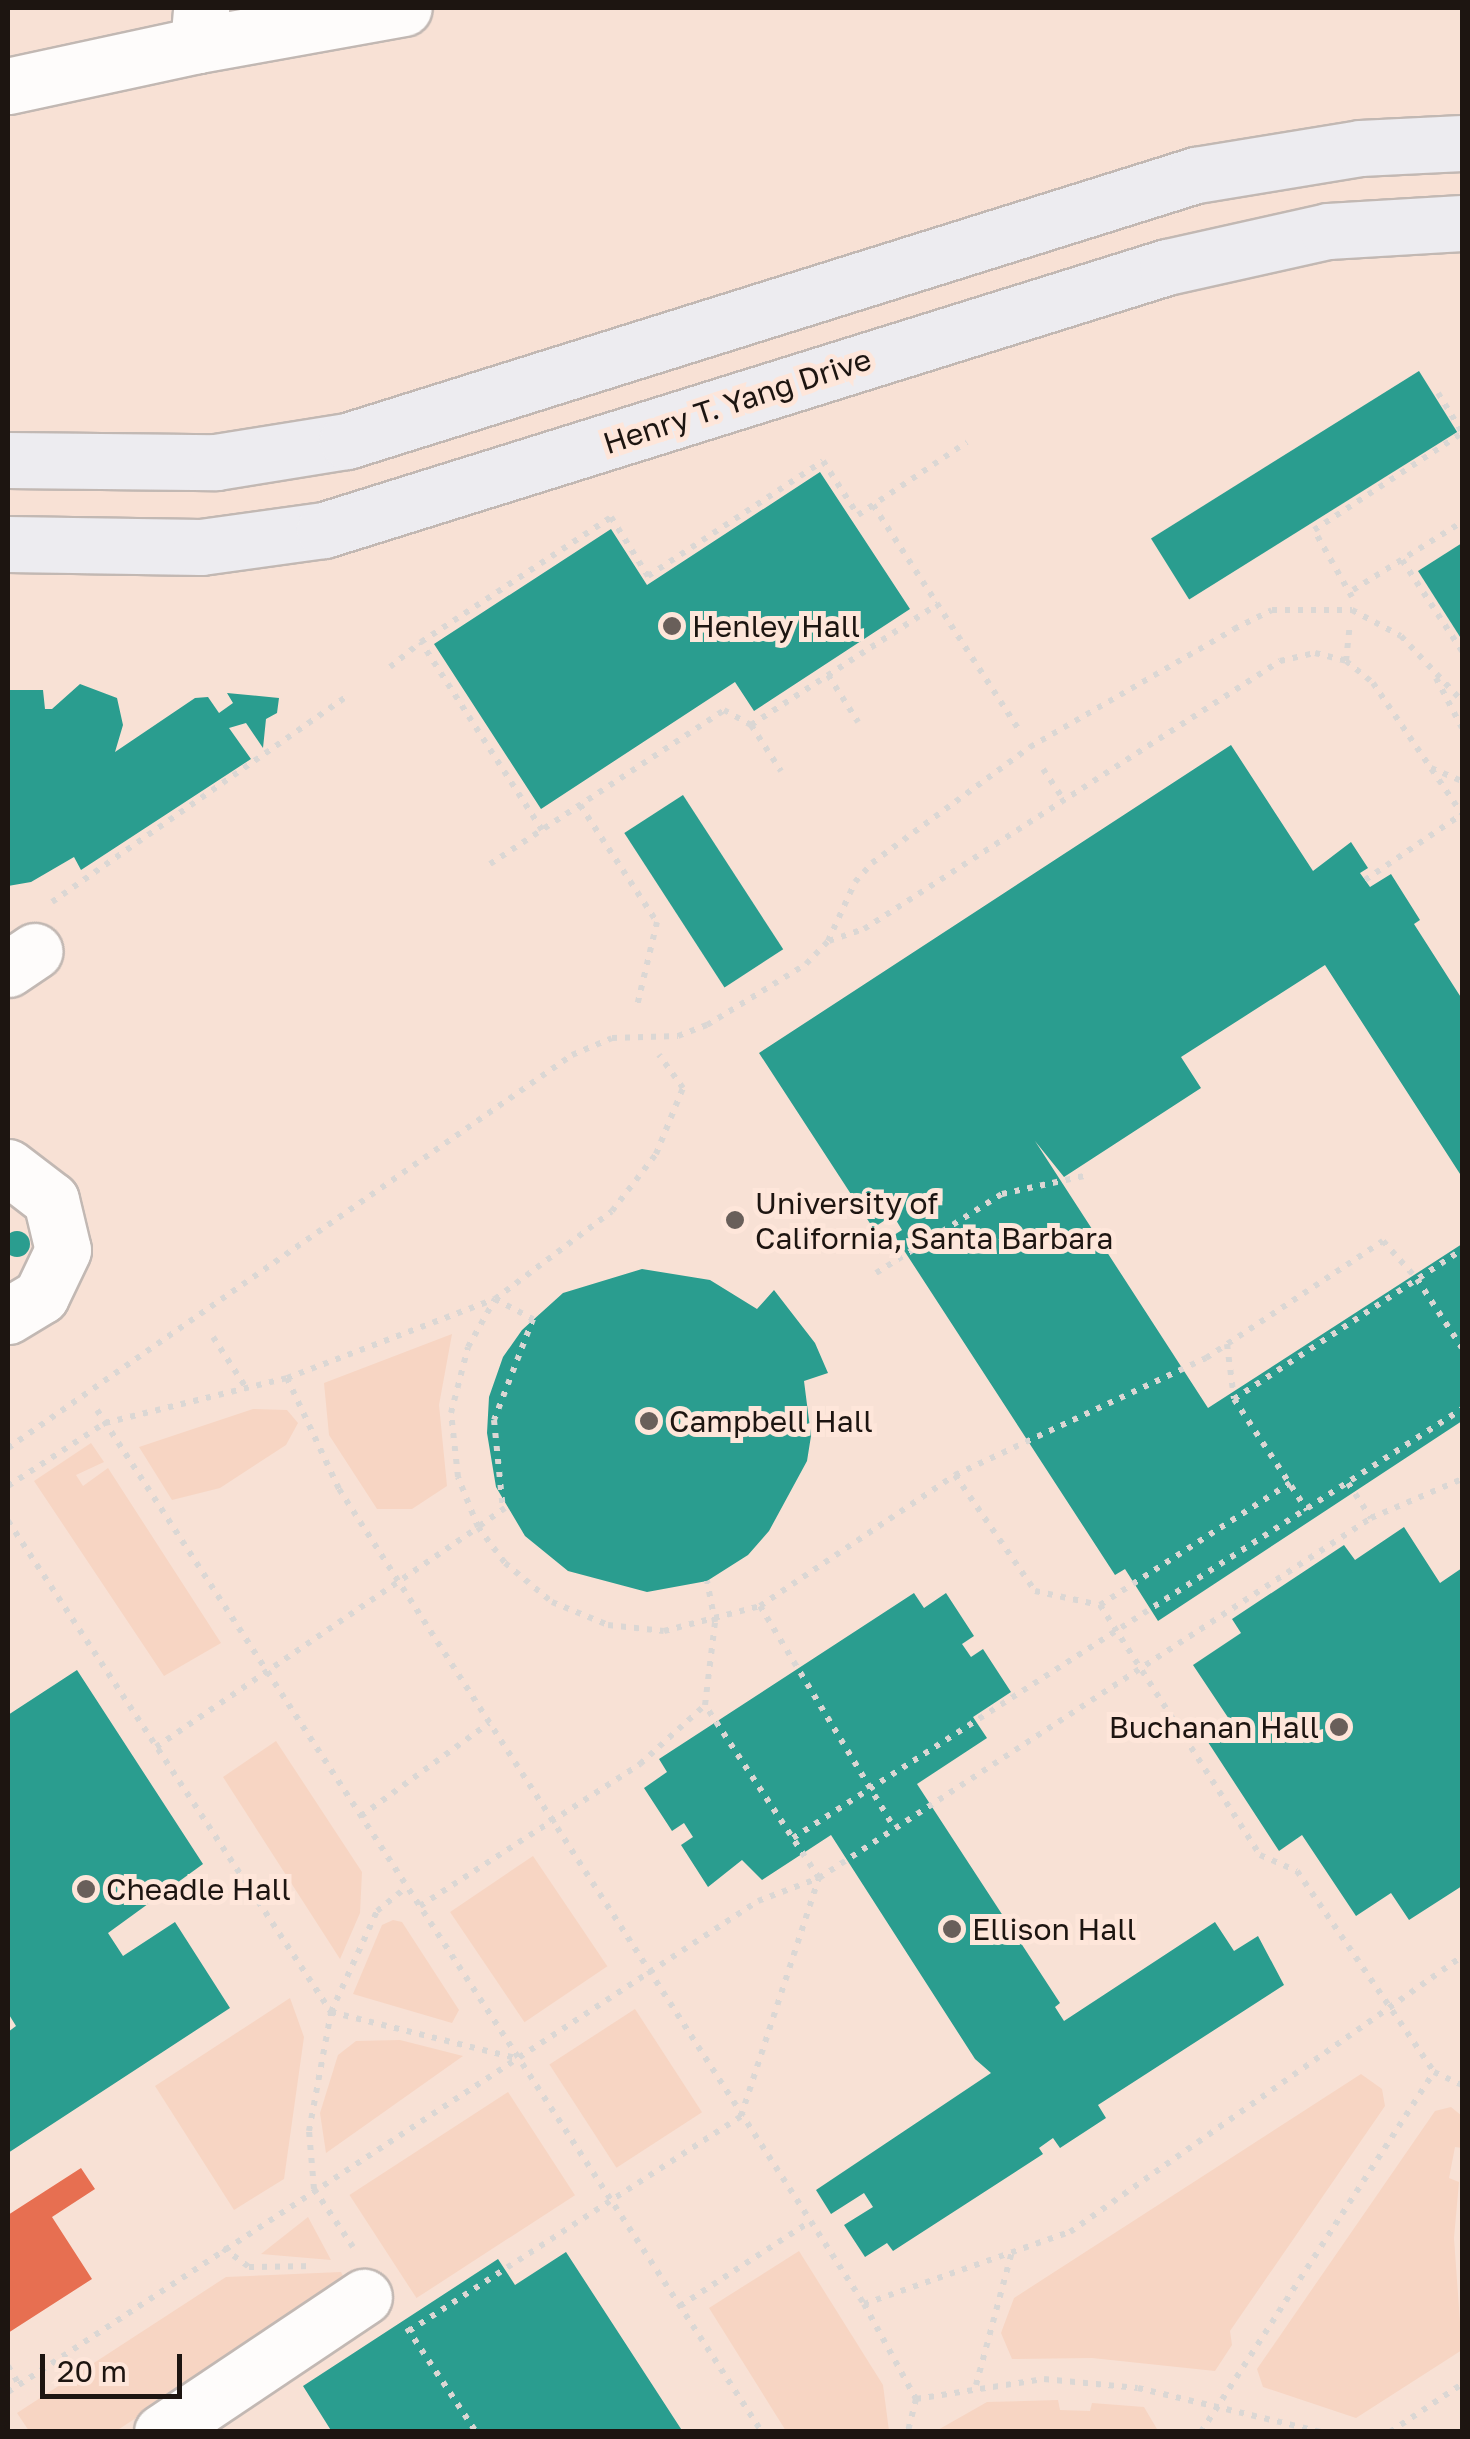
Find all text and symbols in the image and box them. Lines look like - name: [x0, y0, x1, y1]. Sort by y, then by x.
- street label: Henry T. Yang Drive: [599, 341, 875, 461]
- place label: Henley Hall: [692, 608, 860, 644]
- marker: Henley Hall: [661, 615, 683, 637]
- place label: University of California, Santa Barbara: [755, 1185, 1114, 1256]
- marker: University of California, Santa Barbara: [724, 1209, 746, 1231]
- place label: Campbell Hall: [669, 1403, 873, 1439]
- marker: Campbell Hall: [638, 1410, 660, 1432]
- place label: Buchanan Hall: [1109, 1709, 1319, 1745]
- marker: Buchanan Hall: [1328, 1716, 1350, 1738]
- place label: Cheadle Hall: [106, 1871, 291, 1907]
- marker: Cheadle Hall: [75, 1878, 97, 1900]
- place label: Ellison Hall: [972, 1911, 1136, 1947]
- marker: Ellison Hall: [941, 1918, 963, 1940]
- scale bar: [45, 2334, 188, 2396]
- text: 20 m: [57, 2353, 127, 2389]

